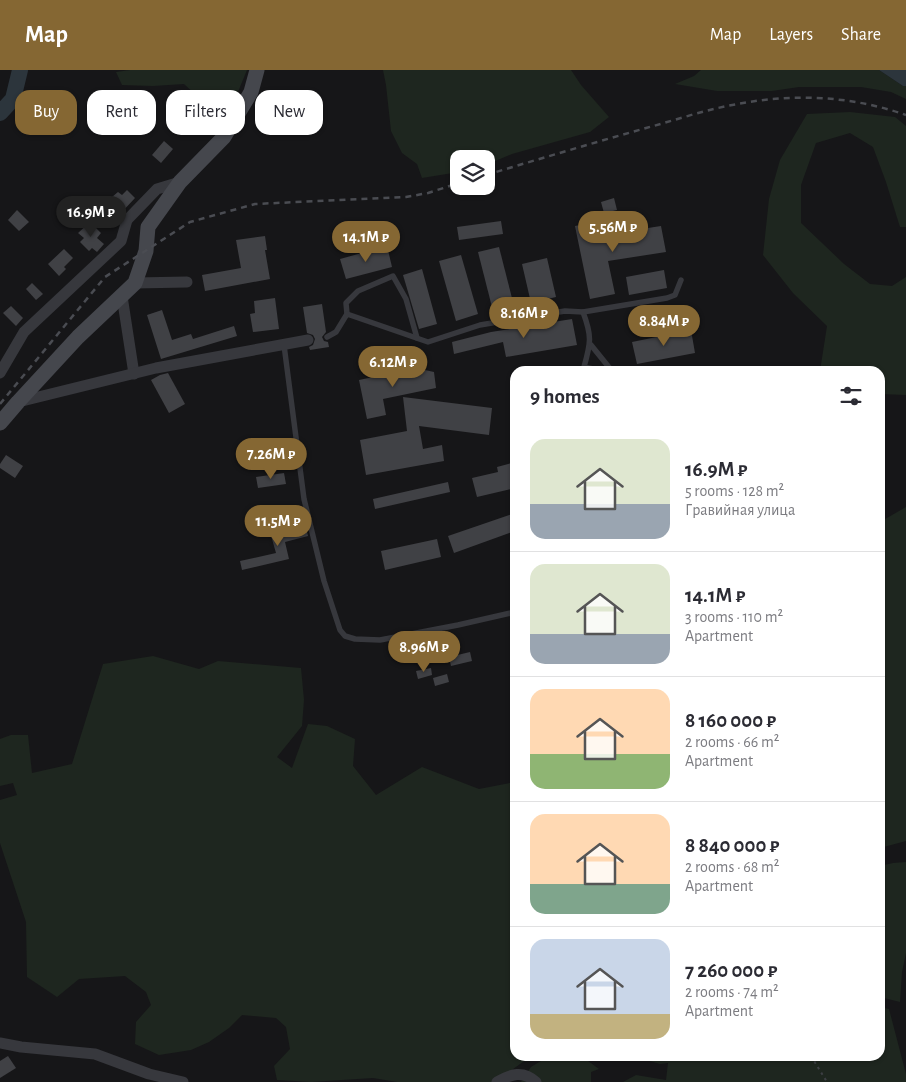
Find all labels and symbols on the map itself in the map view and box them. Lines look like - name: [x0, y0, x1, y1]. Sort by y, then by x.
- pin: 16.9M ₽: [45, 196, 137, 238]
- pin: 5.56M ₽: [567, 210, 659, 253]
- pin: 14.1M ₽: [320, 220, 412, 263]
- pin: 8.16M ₽: [478, 296, 570, 339]
- pin: 8.84M ₽: [618, 304, 710, 347]
- pin: 6.12M ₽: [347, 346, 439, 388]
- pin: 7.26M ₽: [225, 438, 317, 480]
- pin: 11.5M ₽: [232, 504, 324, 547]
- pin: 8.96M ₽: [378, 630, 470, 673]

